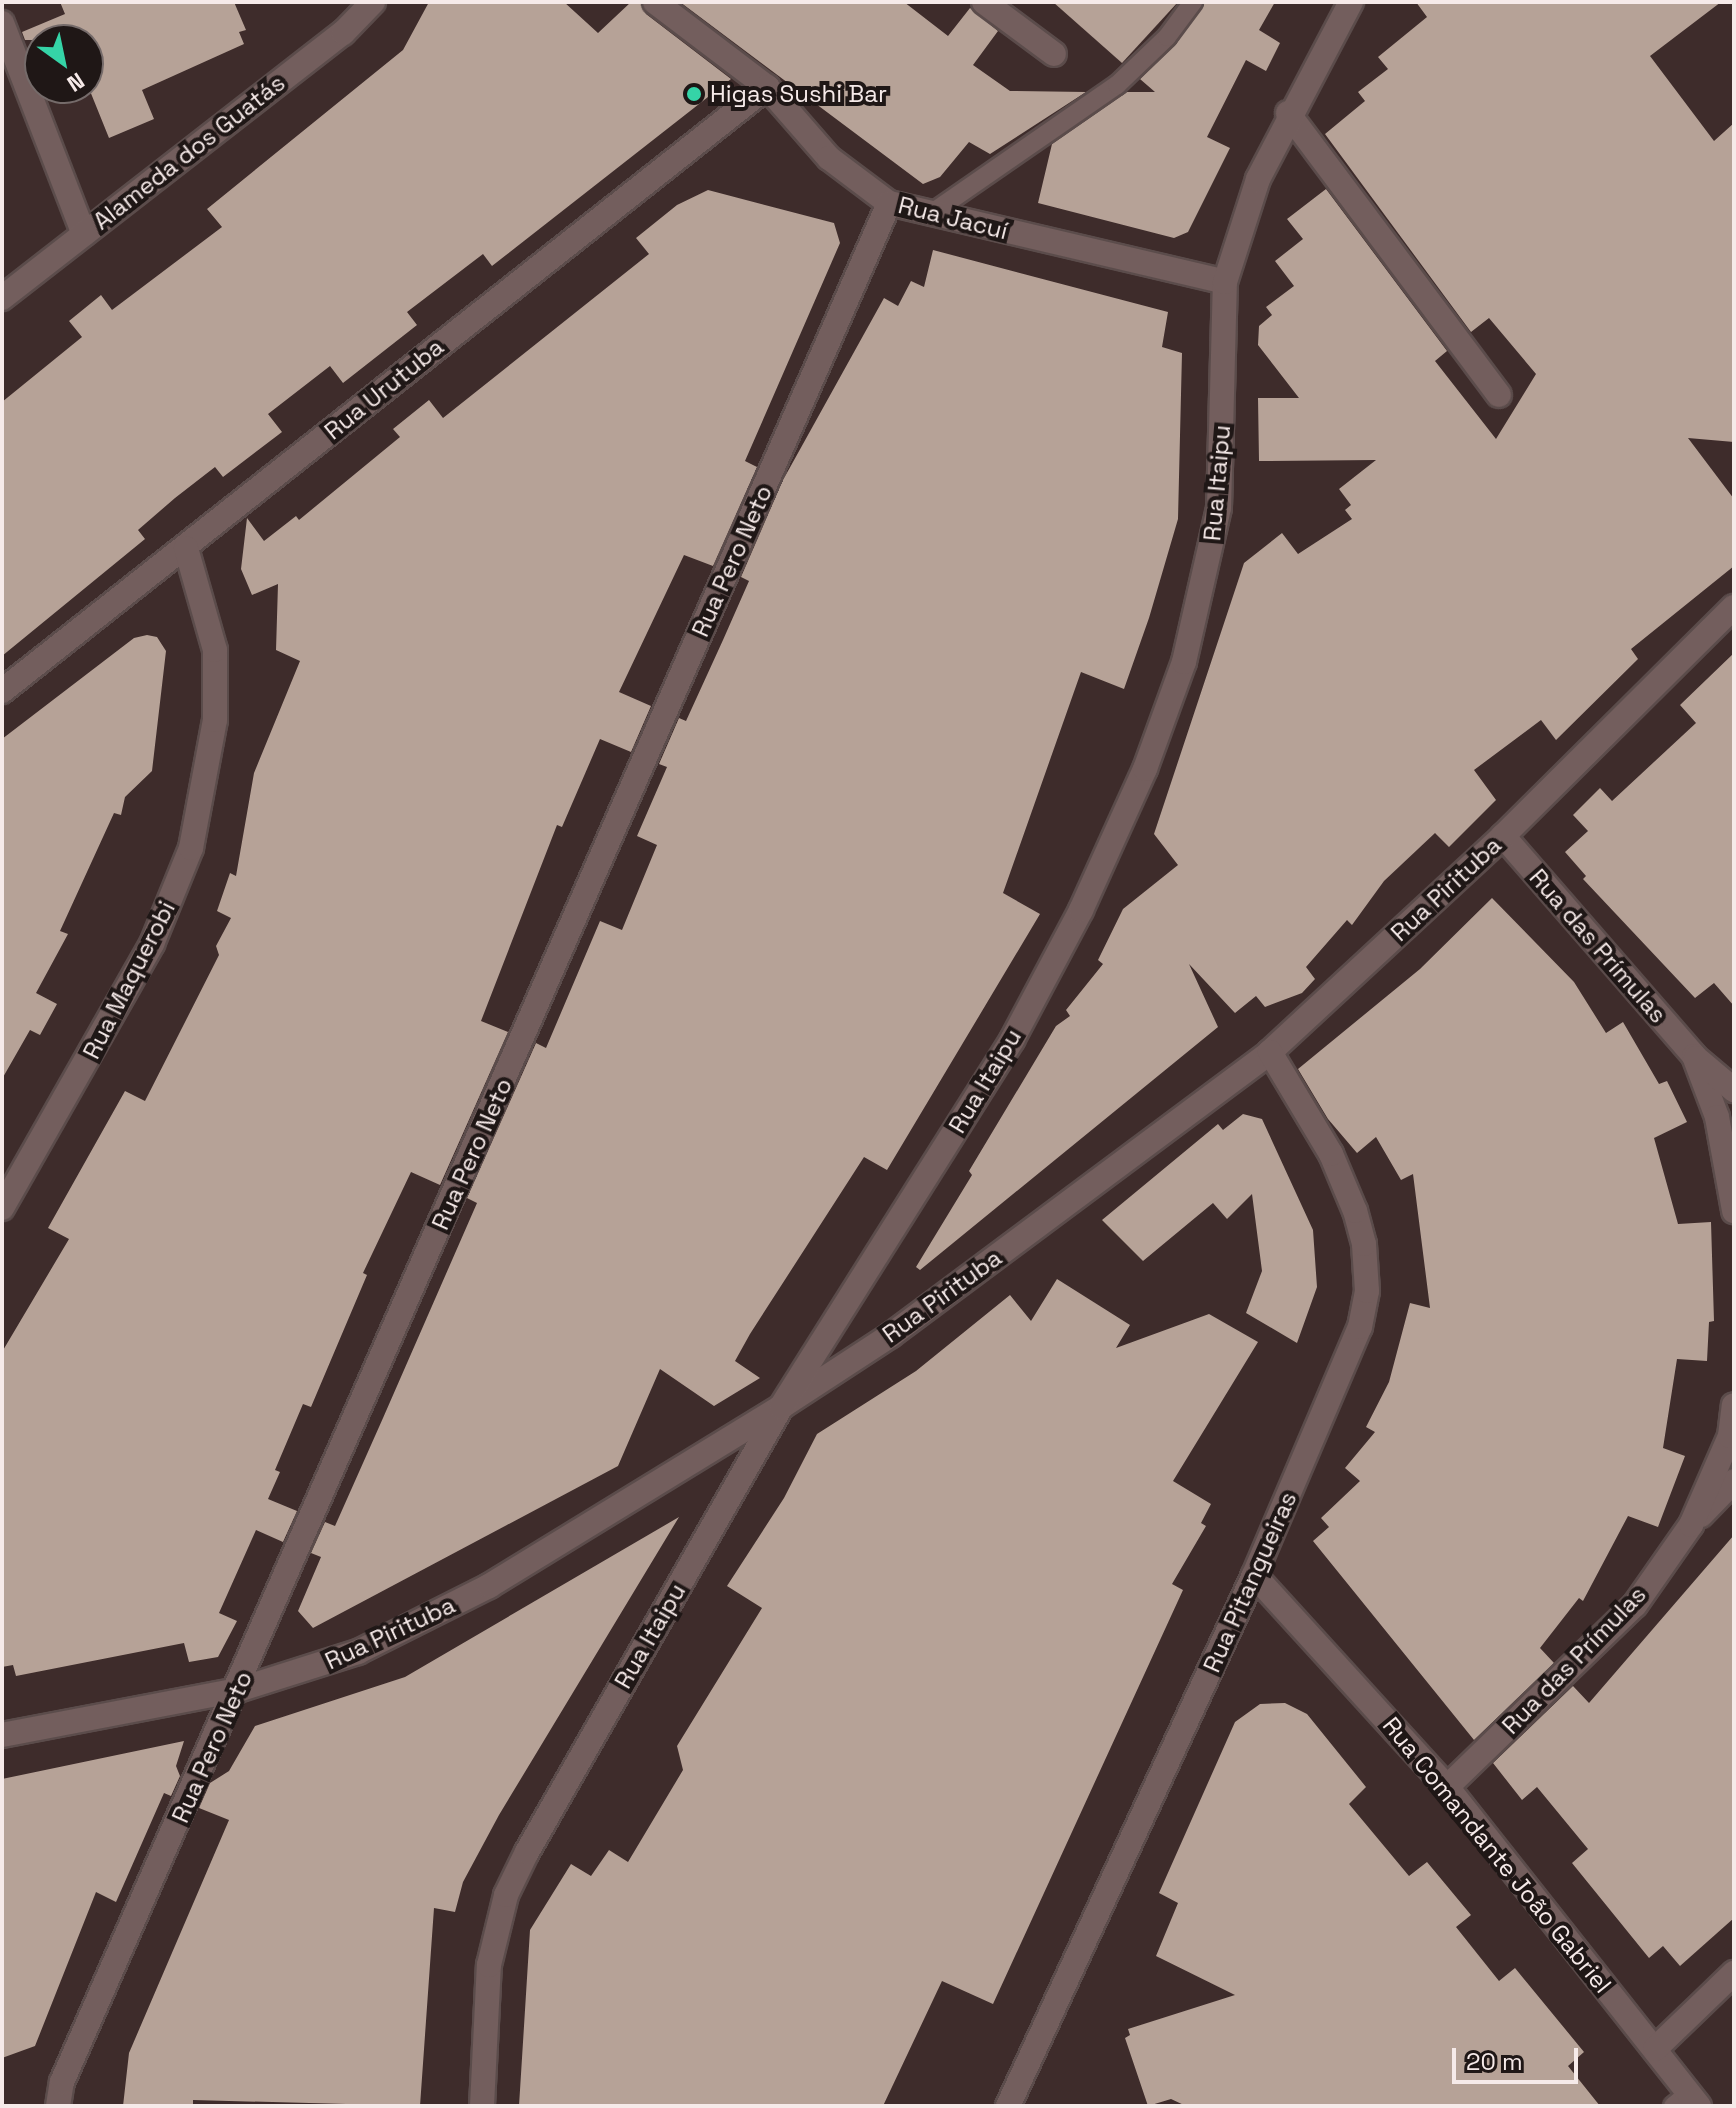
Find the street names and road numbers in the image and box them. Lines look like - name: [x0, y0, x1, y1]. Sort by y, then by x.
- street label: Alameda dos Guatás: [88, 68, 290, 236]
- street label: Rua Jacuí: [895, 190, 1011, 246]
- street label: Rua Urutuba: [319, 332, 449, 446]
- street label: Rua Itaipu: [1198, 424, 1236, 542]
- street label: Rua Pero Neto: [686, 481, 778, 641]
- street label: Rua Pirituba: [1385, 831, 1507, 947]
- street label: Rua das Prímulas: [1523, 863, 1673, 1029]
- street label: Rua Maquerobi: [77, 896, 181, 1064]
- street label: Rua Itaipu: [943, 1024, 1027, 1138]
- street label: Rua Pero Neto: [426, 1074, 518, 1234]
- street label: Rua Pirituba: [877, 1243, 1007, 1349]
- street label: Rua Pitangueiras: [1197, 1487, 1303, 1677]
- street label: Rua Itaipu: [608, 1578, 692, 1694]
- street label: Rua das Prímulas: [1496, 1580, 1652, 1740]
- street label: Rua Pirituba: [320, 1590, 460, 1676]
- street label: Rua Pero Neto: [166, 1667, 258, 1827]
- street label: Rua Comandante João Gabriel: [1377, 1711, 1617, 1999]

